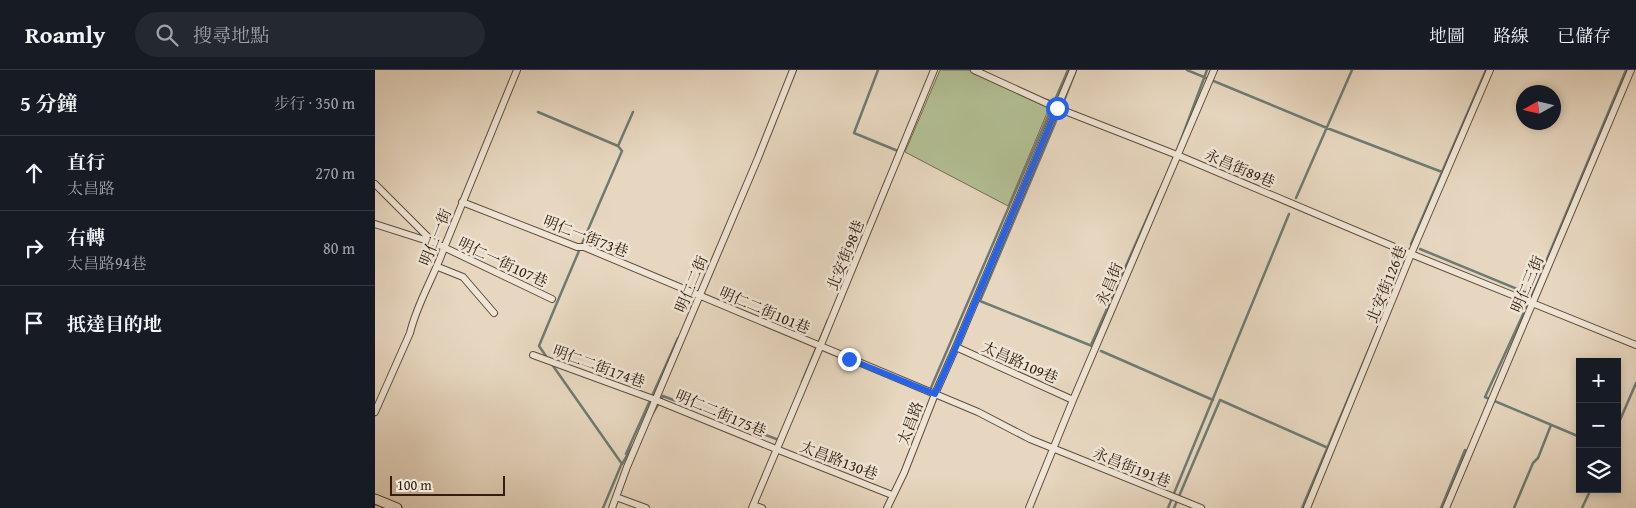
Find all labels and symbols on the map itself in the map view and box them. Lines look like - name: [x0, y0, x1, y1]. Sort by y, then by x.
- north arrow: [1516, 85, 1561, 130]
- route start: [1046, 97, 1069, 120]
- street label: 永昌街89巷: [1202, 144, 1278, 192]
- street label: 明仁一街: [414, 205, 456, 269]
- street label: 明仁一街73巷: [540, 210, 632, 262]
- street label: 北安街98巷: [821, 217, 869, 293]
- street label: 明仁一街107巷: [455, 232, 551, 292]
- street label: 北安街126巷: [1361, 242, 1411, 326]
- street label: 明仁二街: [670, 252, 712, 316]
- street label: 明仁三街: [1506, 252, 1548, 316]
- street label: 永昌街: [1091, 259, 1127, 309]
- street label: 明仁二街101巷: [716, 281, 814, 339]
- street label: 太昌路109巷: [978, 336, 1062, 388]
- street label: 明仁二街174巷: [550, 340, 648, 392]
- route end: [838, 348, 861, 371]
- street label: 明仁二街175巷: [672, 384, 770, 442]
- street label: 太昌路: [892, 398, 928, 448]
- street label: 太昌路130巷: [797, 436, 881, 484]
- street label: 永昌街191巷: [1090, 442, 1174, 492]
- scale bar: [390, 473, 505, 496]

